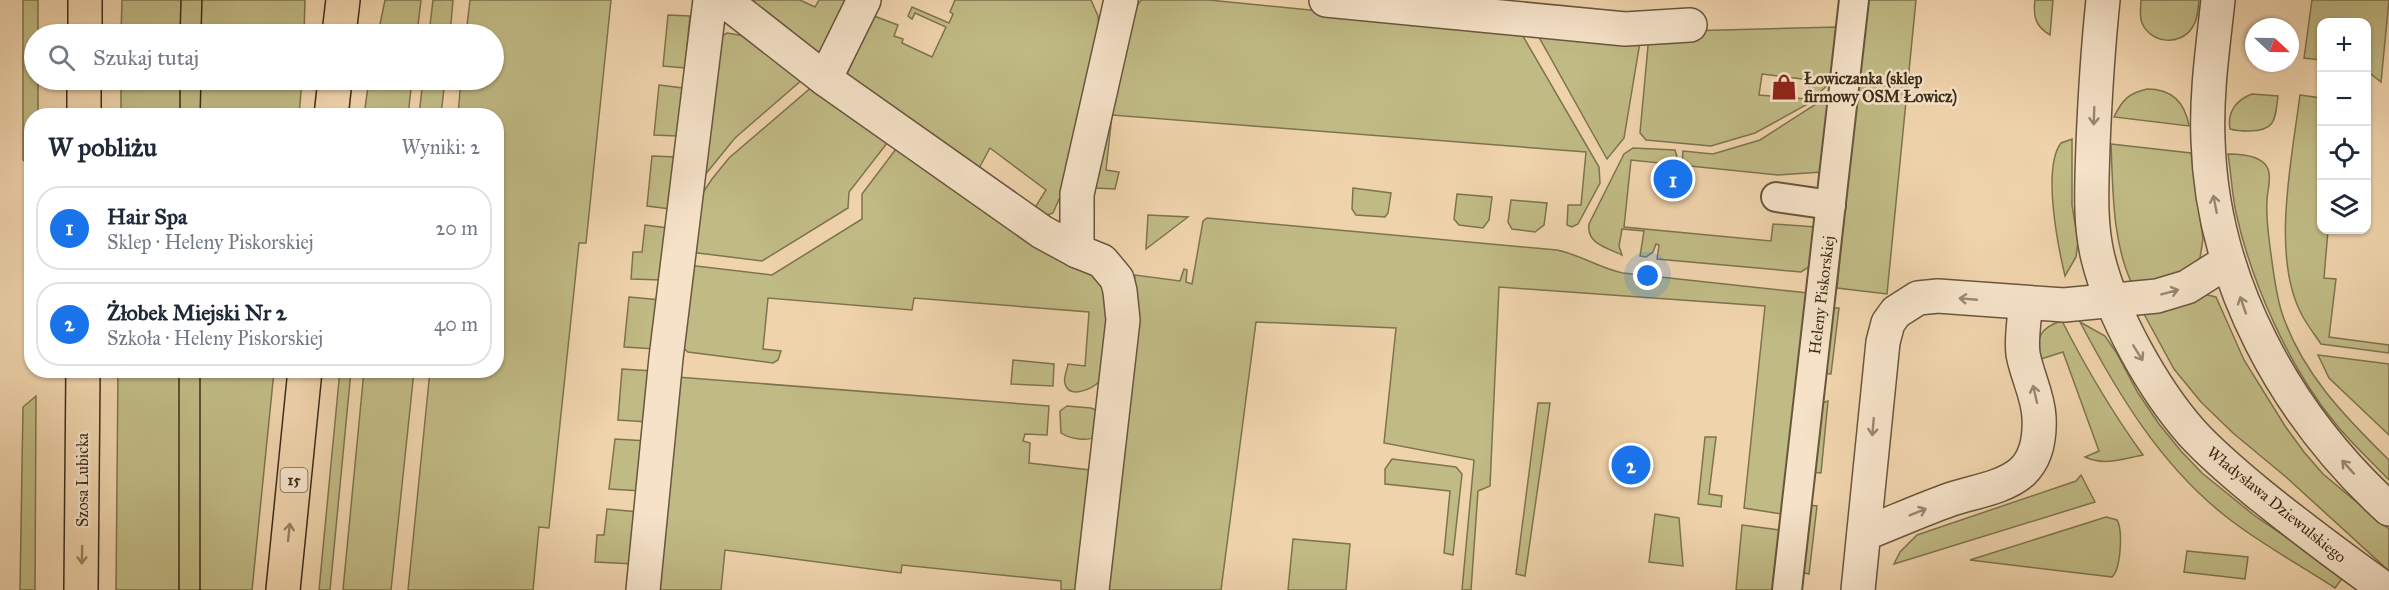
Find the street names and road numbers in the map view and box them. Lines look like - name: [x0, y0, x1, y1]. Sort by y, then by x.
- street label: Heleny Piskorskiej: [1805, 235, 1838, 355]
- street label: Szosa Lubicka: [73, 433, 92, 527]
- street label: Władysława Dziewulskiego: [2203, 442, 2350, 567]
- road number: 15: [280, 468, 308, 492]

